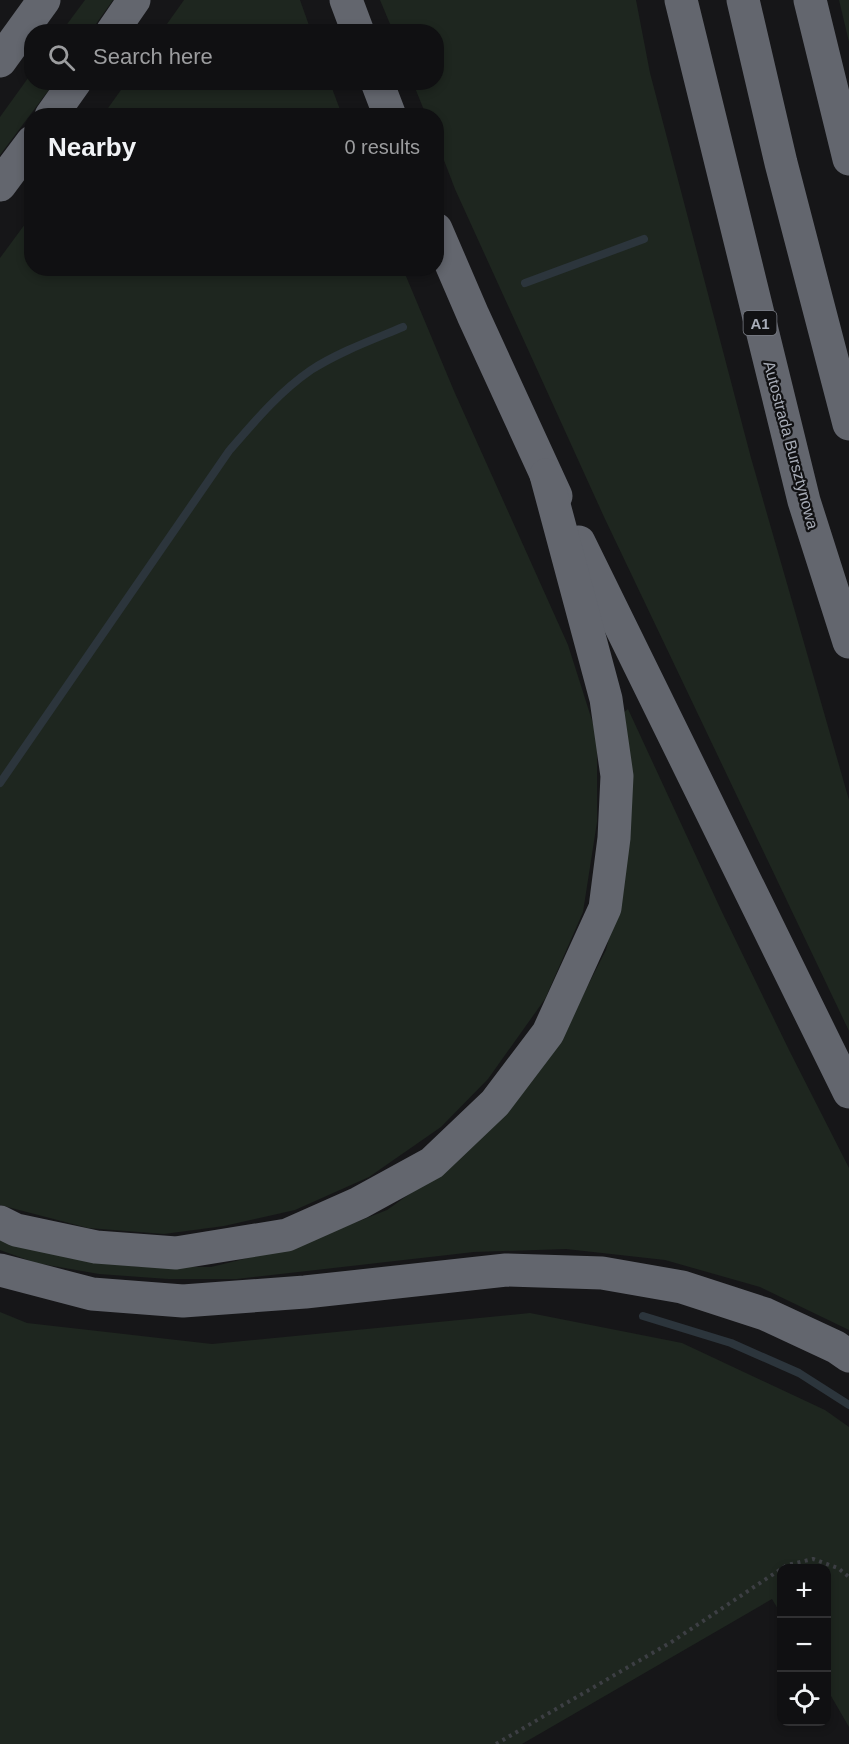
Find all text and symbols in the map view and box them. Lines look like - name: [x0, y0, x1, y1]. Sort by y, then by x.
- search box: [24, 24, 444, 90]
- icon: search: [45, 41, 78, 74]
- text: Search here: [93, 44, 213, 69]
- text: Nearby: [48, 132, 136, 162]
- text: 0 results: [344, 136, 420, 158]
- road number: A1: [744, 311, 777, 335]
- street label: Autostrada Bursztynowa: [760, 359, 822, 531]
- map controls: [777, 1564, 831, 1726]
- button: +: [777, 1564, 831, 1618]
- button: −: [777, 1618, 831, 1672]
- button: locate: [777, 1672, 831, 1726]

